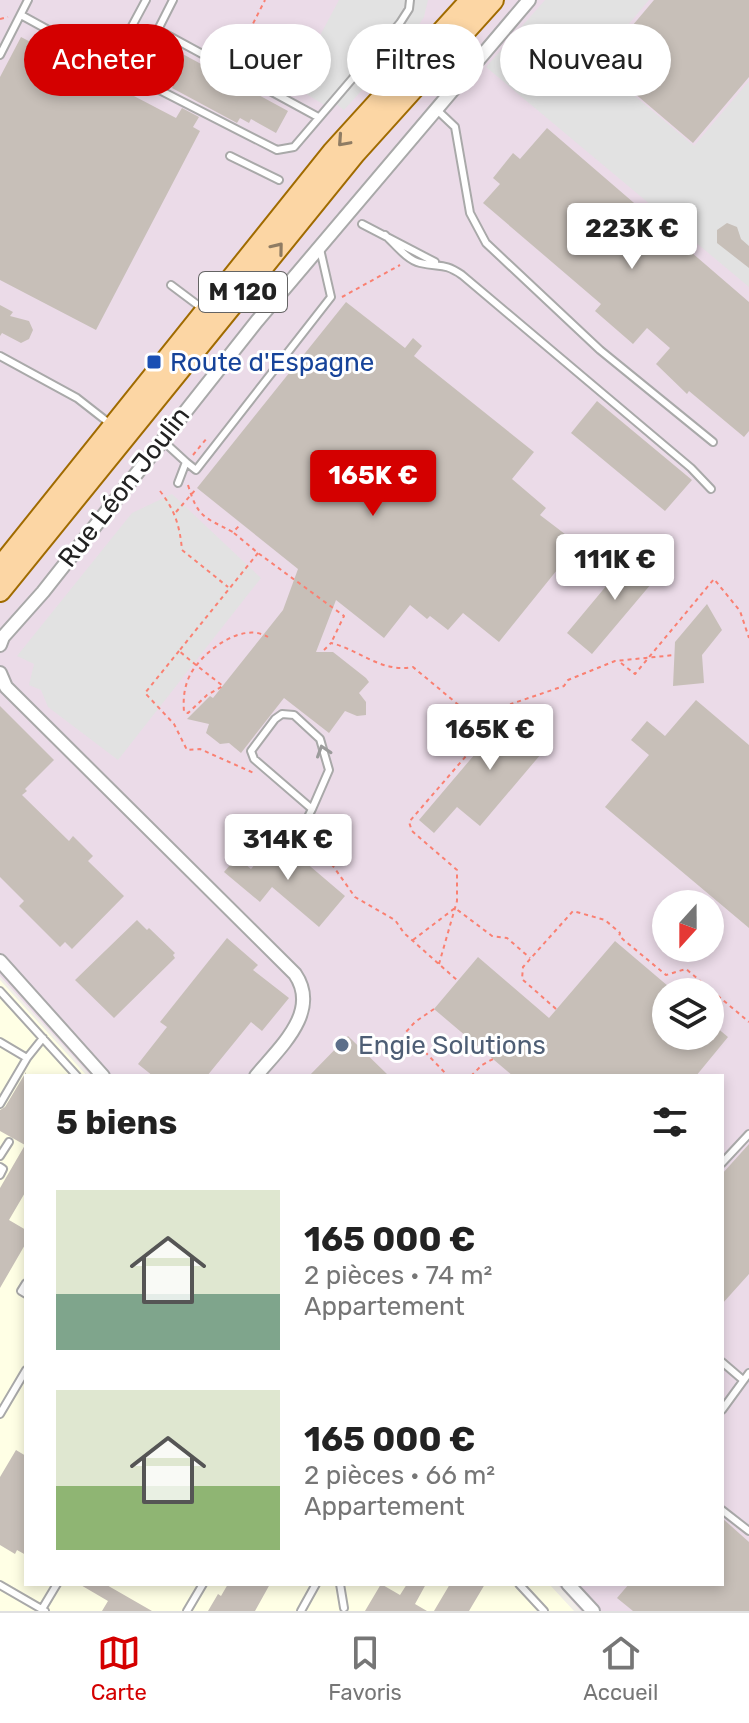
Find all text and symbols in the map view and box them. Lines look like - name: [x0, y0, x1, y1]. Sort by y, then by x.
- chip: Acheter: [24, 24, 184, 96]
- chip: Louer: [200, 24, 331, 96]
- chip: Filtres: [347, 24, 484, 96]
- chip: Nouveau: [500, 24, 671, 96]
- one-way arrow: [338, 132, 353, 146]
- pin: 223K €: [567, 203, 697, 271]
- text: 223K €: [585, 213, 679, 244]
- one-way arrow: [269, 242, 283, 257]
- road number: M 120: [199, 272, 287, 312]
- place label: Route d'Espagne: [170, 347, 374, 378]
- marker: Route d'Espagne: [145, 353, 163, 371]
- street label: Rue Léon Joulin: [52, 401, 196, 573]
- pin: 165K €: [308, 450, 438, 518]
- text: 165K €: [328, 460, 418, 491]
- pin: 111K €: [550, 534, 680, 602]
- text: 111K €: [574, 544, 656, 575]
- pin: 165K €: [425, 704, 555, 772]
- text: 165K €: [445, 714, 535, 745]
- one-way arrow: [317, 745, 333, 759]
- pin: 314K €: [223, 814, 353, 882]
- text: 314K €: [243, 824, 333, 855]
- north arrow: [652, 890, 724, 962]
- map controls: [652, 890, 724, 1050]
- button: layers: [652, 978, 724, 1050]
- place label: Engie Solutions: [358, 1030, 546, 1061]
- marker: Engie Solutions: [333, 1036, 351, 1054]
- icon: filters: [648, 1100, 692, 1144]
- text: 5 biens: [56, 1102, 177, 1143]
- text: 165 000 €: [304, 1219, 476, 1260]
- icon: home: [120, 1222, 216, 1318]
- text: 2 pièces · 74 m²: [304, 1260, 492, 1291]
- text: Appartement: [304, 1291, 465, 1322]
- text: 165 000 €: [304, 1419, 476, 1460]
- icon: home: [120, 1422, 216, 1518]
- text: 2 pièces · 66 m²: [304, 1460, 495, 1491]
- text: Appartement: [304, 1491, 465, 1522]
- tab: Carte: [91, 1631, 147, 1706]
- tab: Favoris: [328, 1631, 402, 1706]
- tab: Accueil: [583, 1631, 658, 1706]

